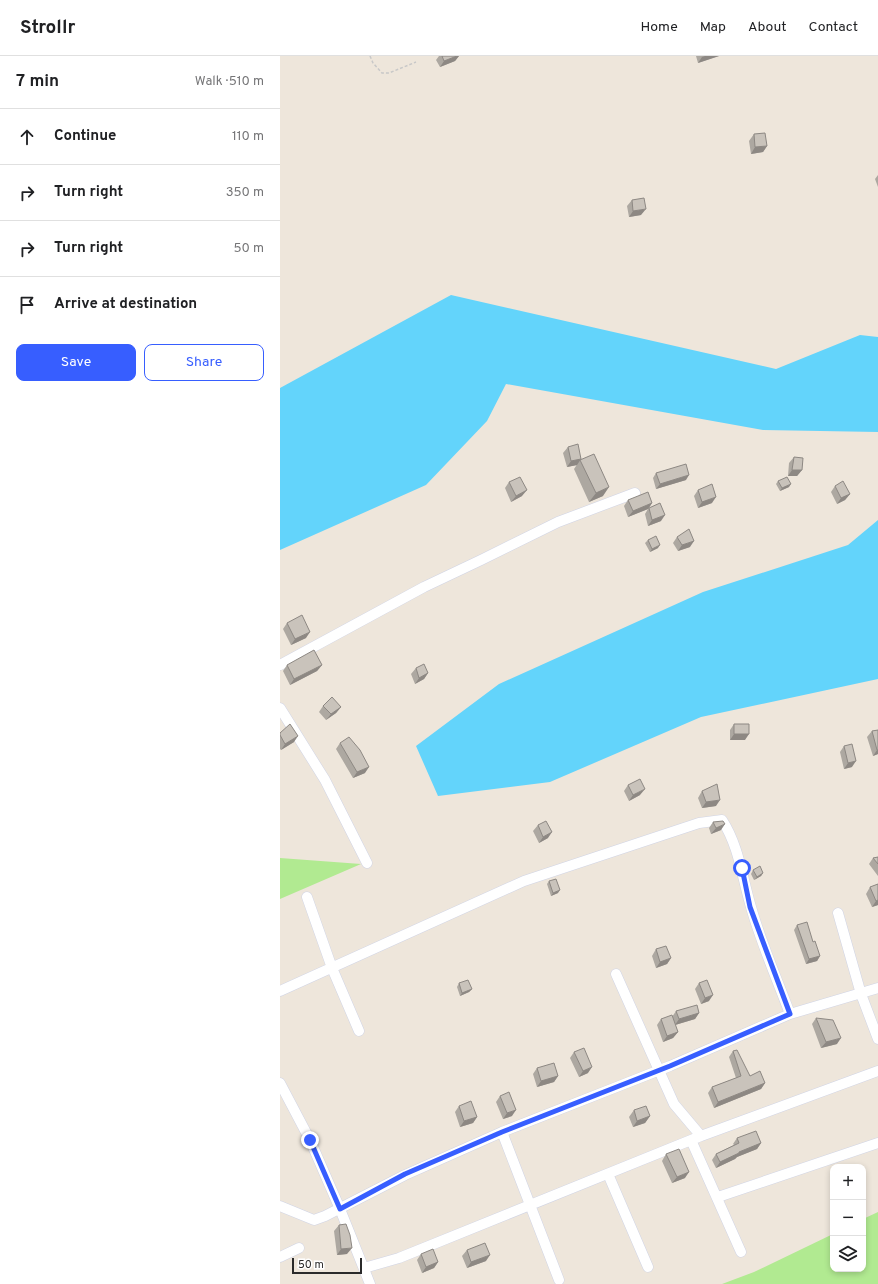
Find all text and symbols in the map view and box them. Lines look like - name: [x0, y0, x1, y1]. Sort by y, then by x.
- text: Strollr: [20, 16, 75, 40]
- text: Home: [641, 19, 678, 36]
- text: Map: [700, 19, 726, 36]
- text: About: [748, 19, 787, 36]
- text: Contact: [809, 19, 858, 36]
- text: 7 min: [16, 71, 59, 93]
- text: Walk · 510 m: [195, 74, 264, 90]
- icon: ahead: [16, 126, 38, 148]
- text: Continue: [54, 127, 116, 146]
- text: 110 m: [232, 129, 264, 145]
- icon: right: [16, 182, 38, 204]
- text: Turn right: [54, 183, 123, 202]
- text: 350 m: [226, 185, 264, 201]
- icon: right: [16, 238, 38, 260]
- text: Turn right: [54, 239, 123, 258]
- text: 50 m: [234, 241, 264, 257]
- icon: arrive: [16, 294, 38, 316]
- text: Arrive at destination: [54, 295, 197, 314]
- button: Save: [16, 344, 136, 381]
- button: Share: [144, 344, 264, 381]
- route start: [733, 859, 751, 877]
- route end: [301, 1131, 319, 1149]
- map controls: [830, 1164, 866, 1272]
- button: +: [830, 1164, 866, 1200]
- button: −: [830, 1200, 866, 1236]
- button: layers: [830, 1236, 866, 1272]
- scale bar: [292, 1256, 362, 1275]
- text: 50 m: [298, 1258, 324, 1272]

